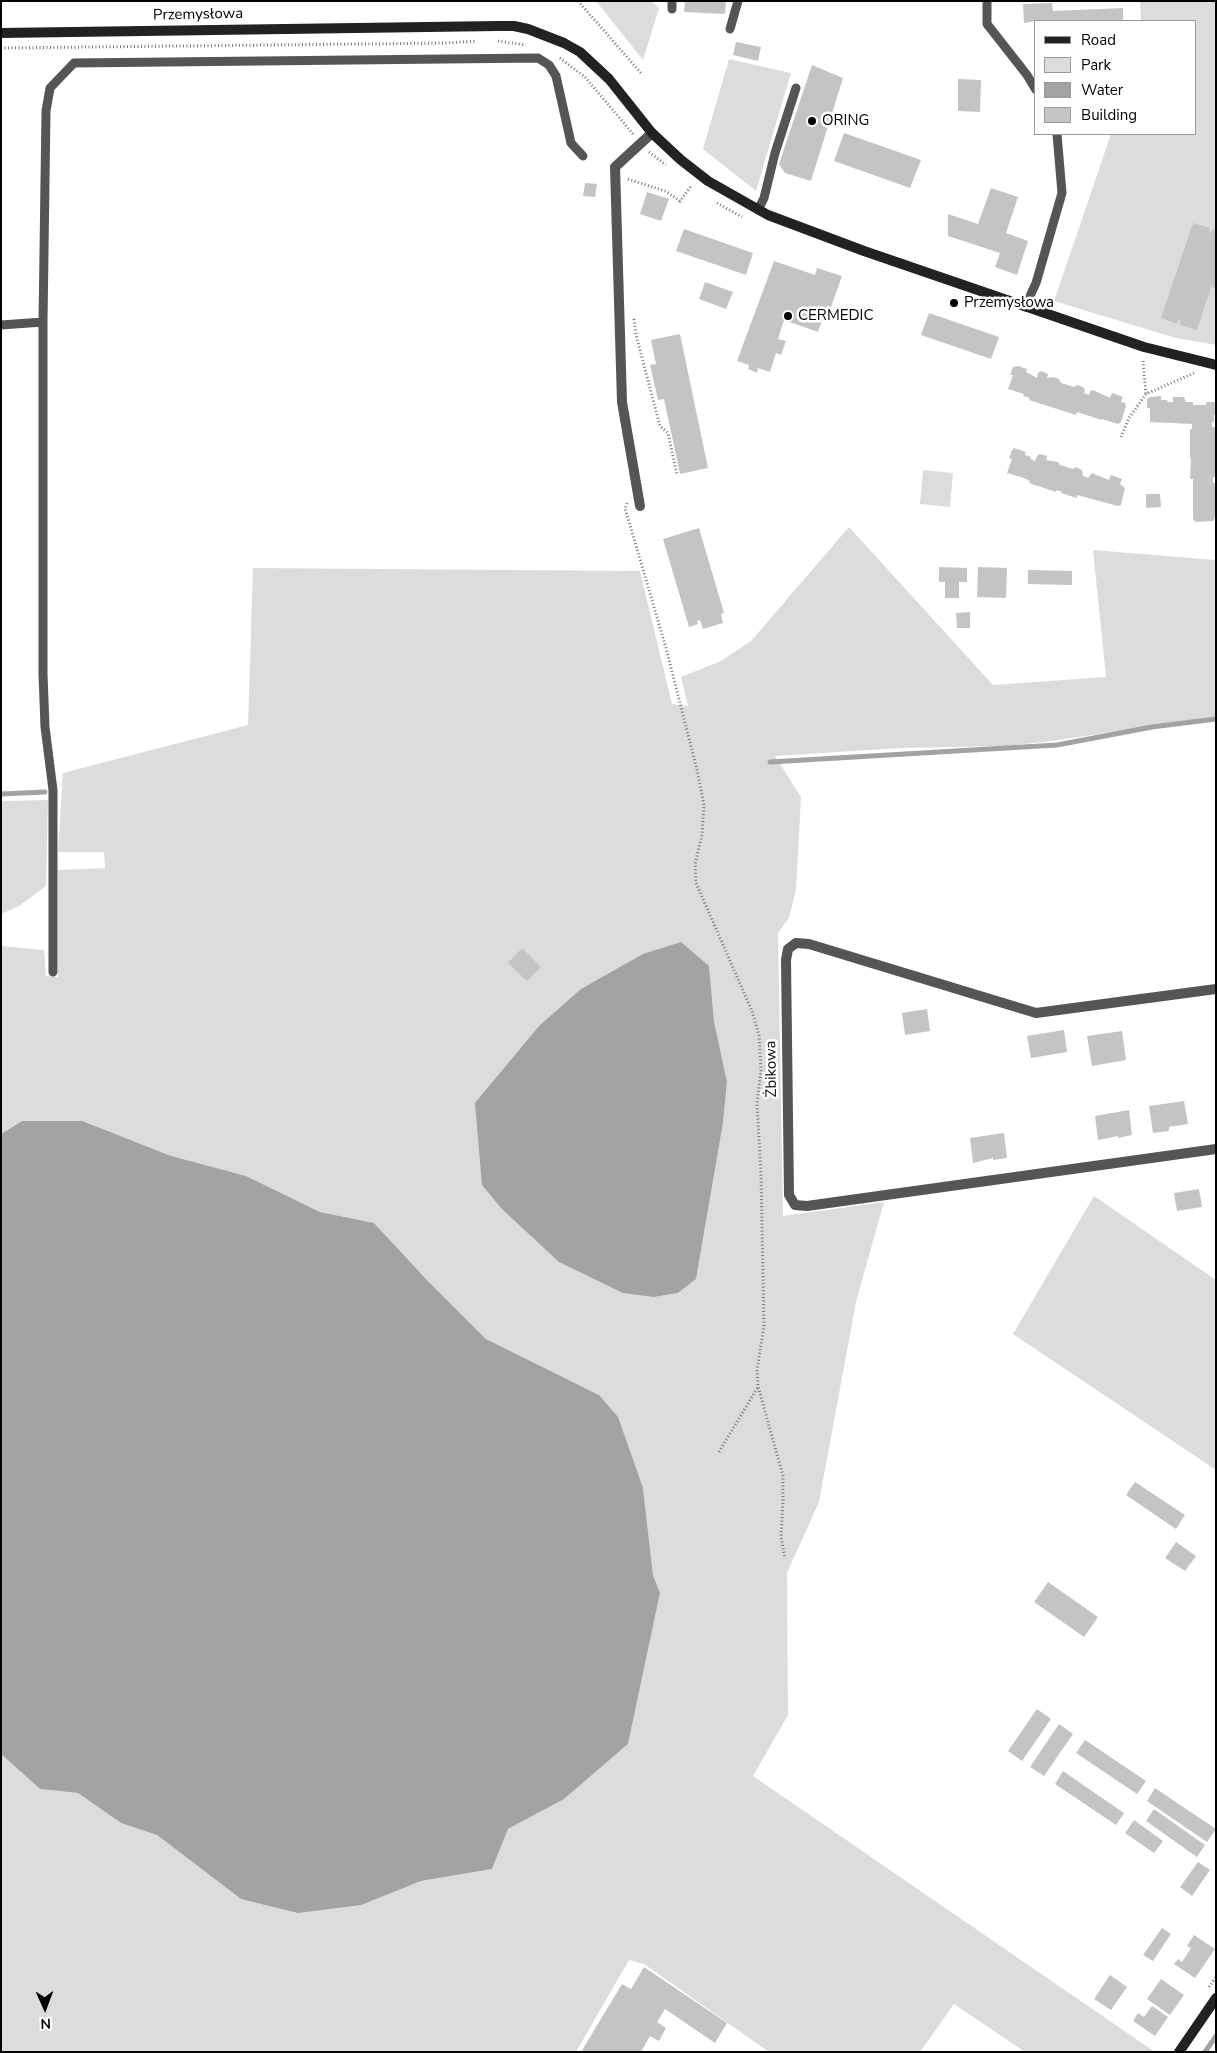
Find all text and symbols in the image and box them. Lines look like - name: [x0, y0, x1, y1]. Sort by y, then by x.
- street label: Przemysłowa: [153, 5, 243, 25]
- legend: [1034, 20, 1197, 135]
- text: Road: [1081, 30, 1116, 50]
- text: Park: [1081, 55, 1111, 75]
- text: Water: [1081, 80, 1123, 100]
- text: Building: [1081, 105, 1137, 125]
- place label: ORING: [822, 112, 869, 130]
- marker: ORING: [806, 115, 818, 127]
- place label: Przemysłowa: [964, 294, 1054, 312]
- marker: Przemysłowa: [948, 297, 960, 309]
- place label: CERMEDIC: [798, 307, 874, 325]
- marker: CERMEDIC: [782, 310, 794, 322]
- street label: Żbikowa: [763, 1040, 781, 1098]
- north arrow: [20, 1983, 70, 2033]
- text: N: [40, 2014, 51, 2033]

